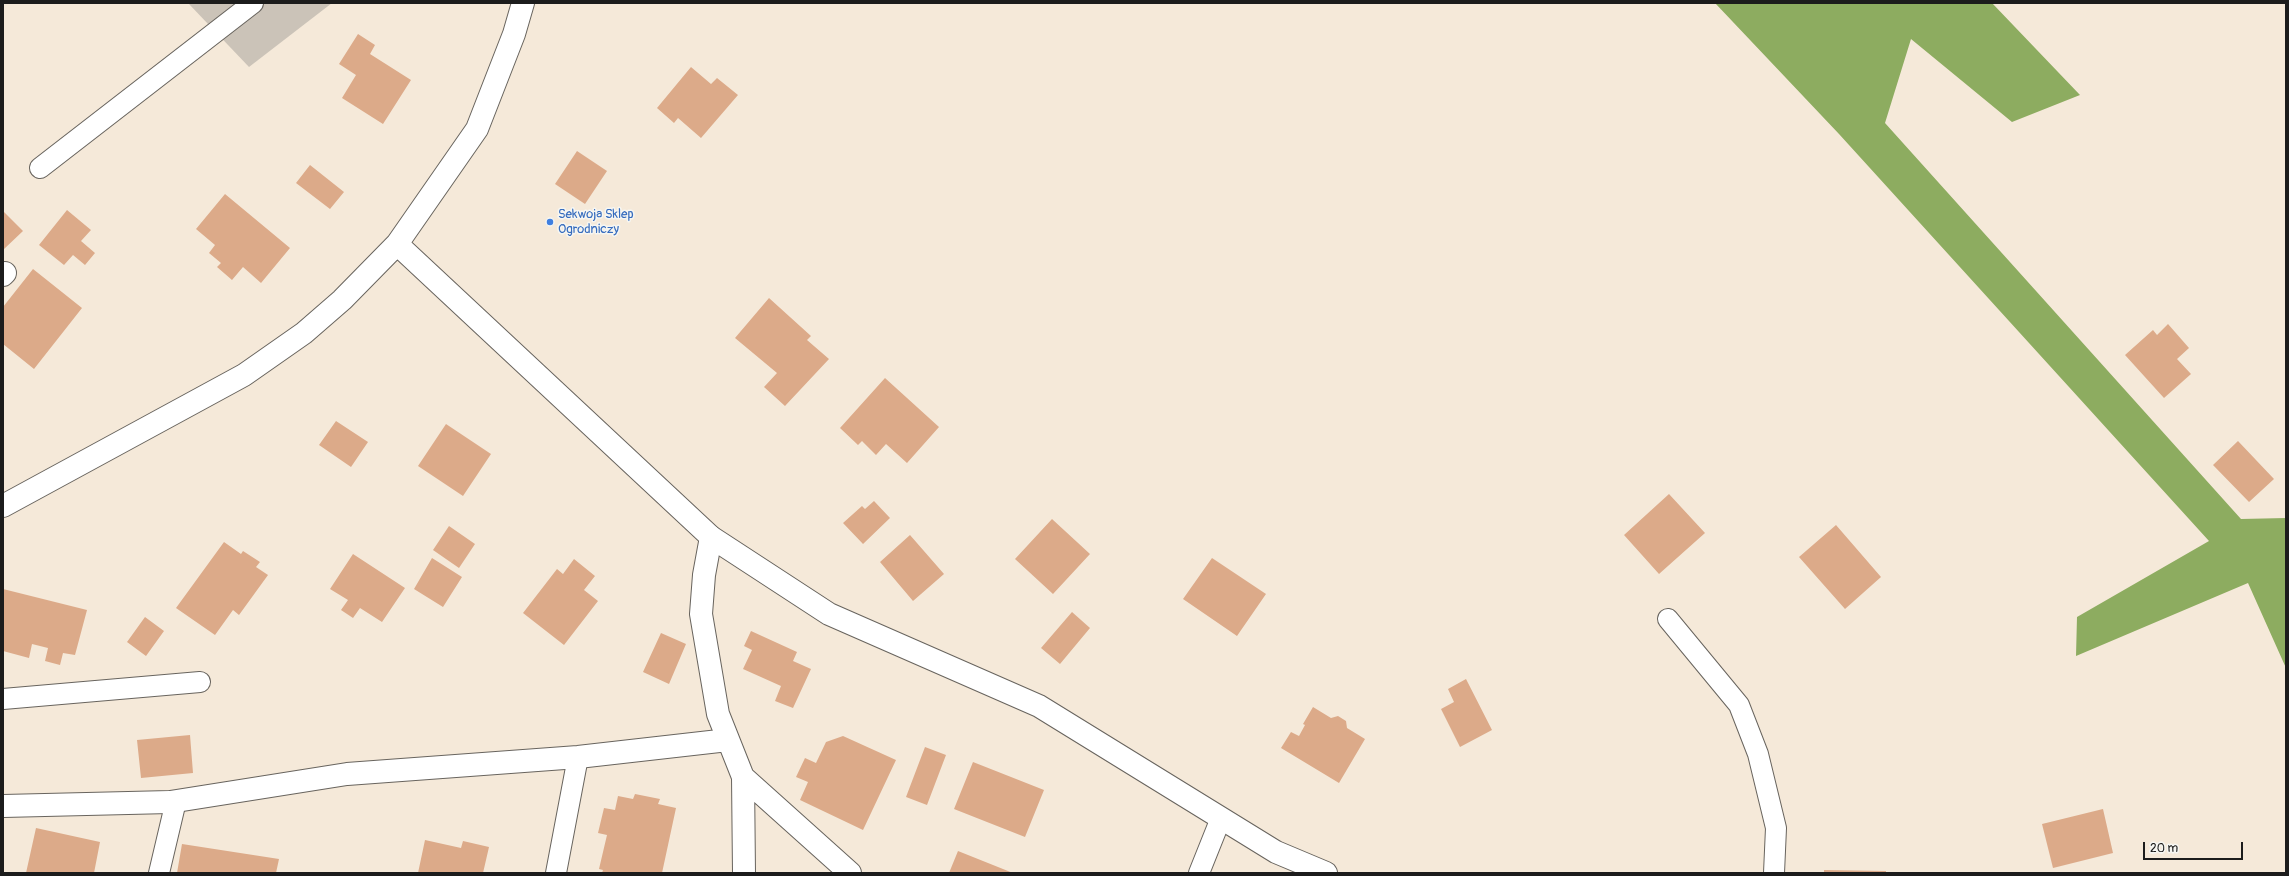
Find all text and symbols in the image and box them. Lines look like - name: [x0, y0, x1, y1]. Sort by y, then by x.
- place label: Sekwoja Sklep Ogrodniczy: [558, 207, 634, 238]
- marker: Sekwoja Sklep Ogrodniczy: [545, 217, 555, 227]
- scale bar: [2145, 834, 2245, 860]
- text: 20 m: [2150, 841, 2178, 856]

